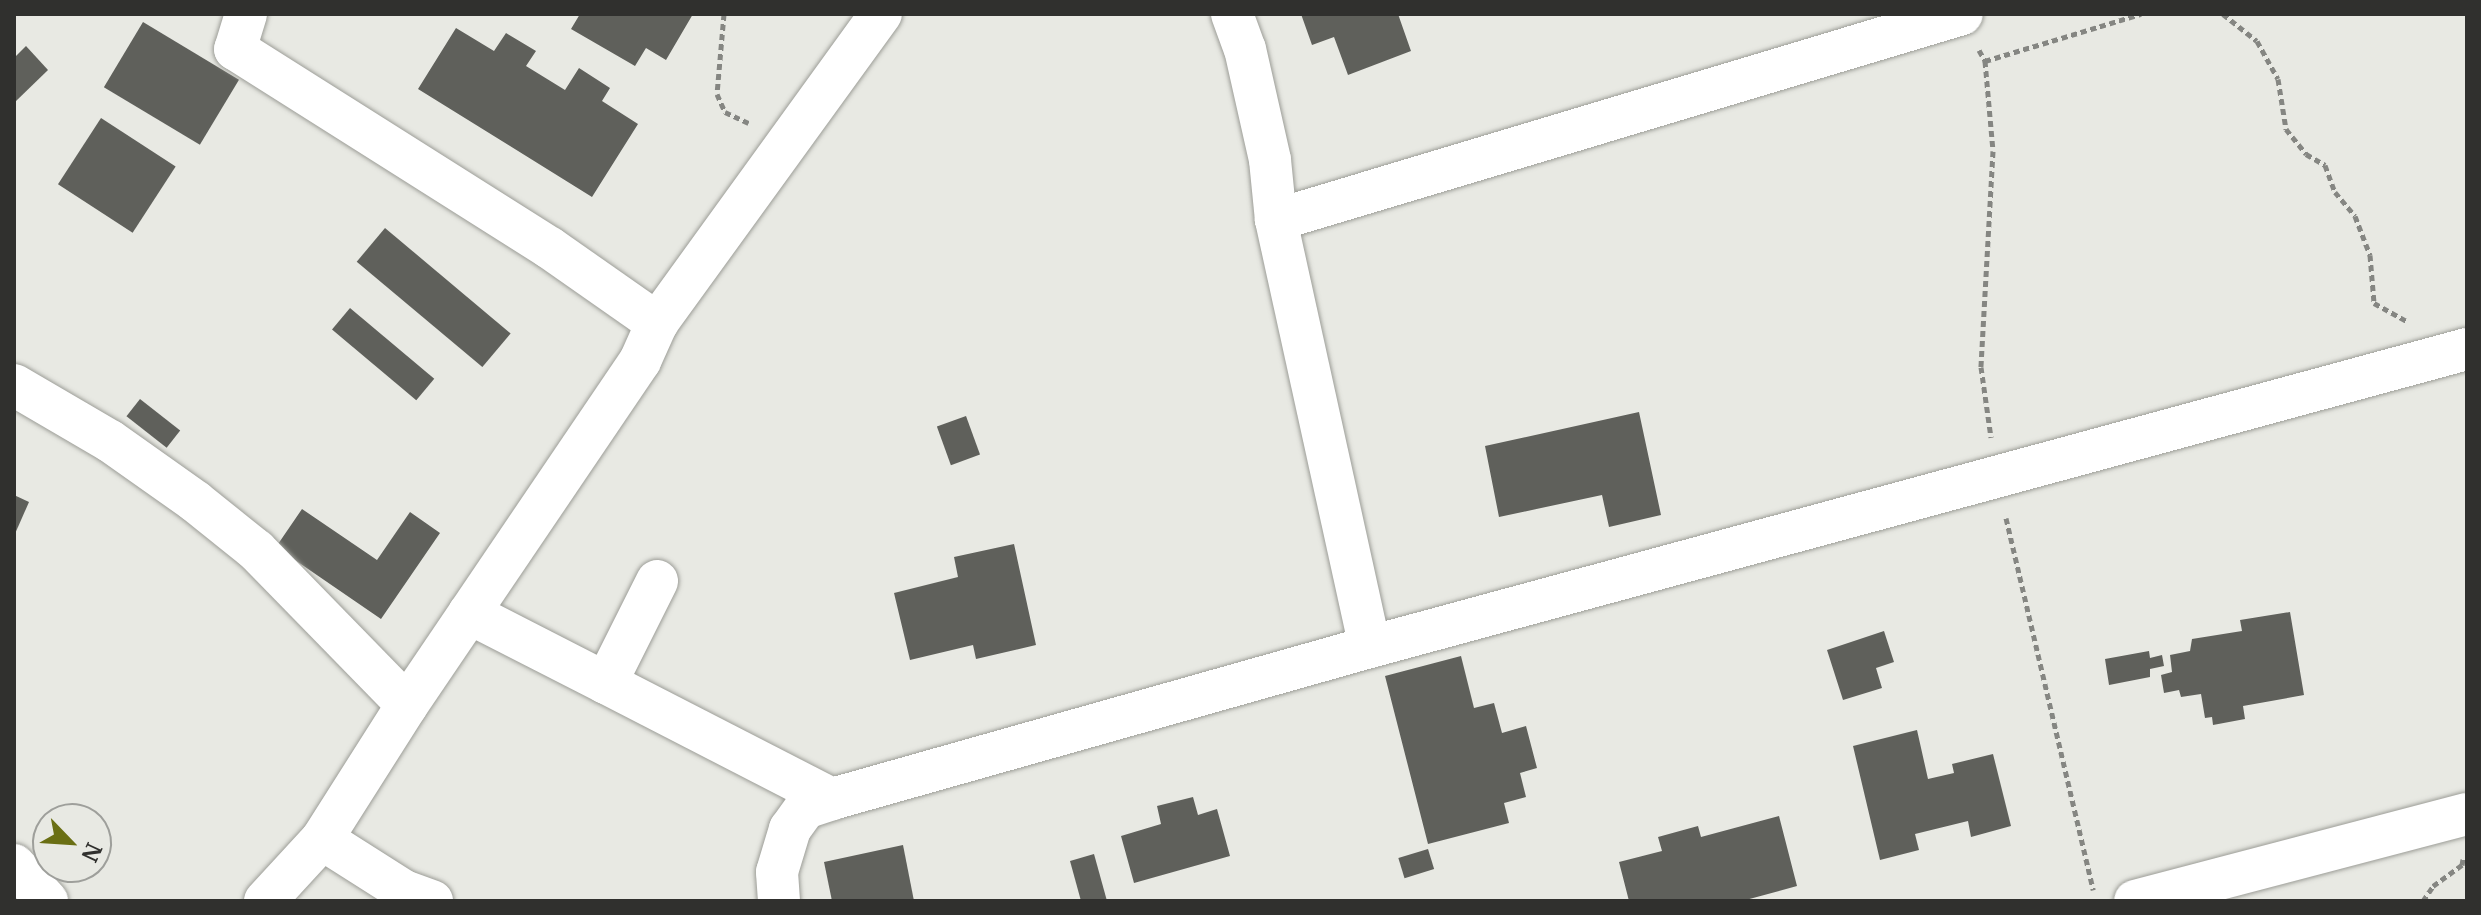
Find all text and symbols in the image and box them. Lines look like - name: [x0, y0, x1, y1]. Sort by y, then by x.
- north arrow: [32, 803, 112, 883]
- text: N: [76, 838, 108, 866]

